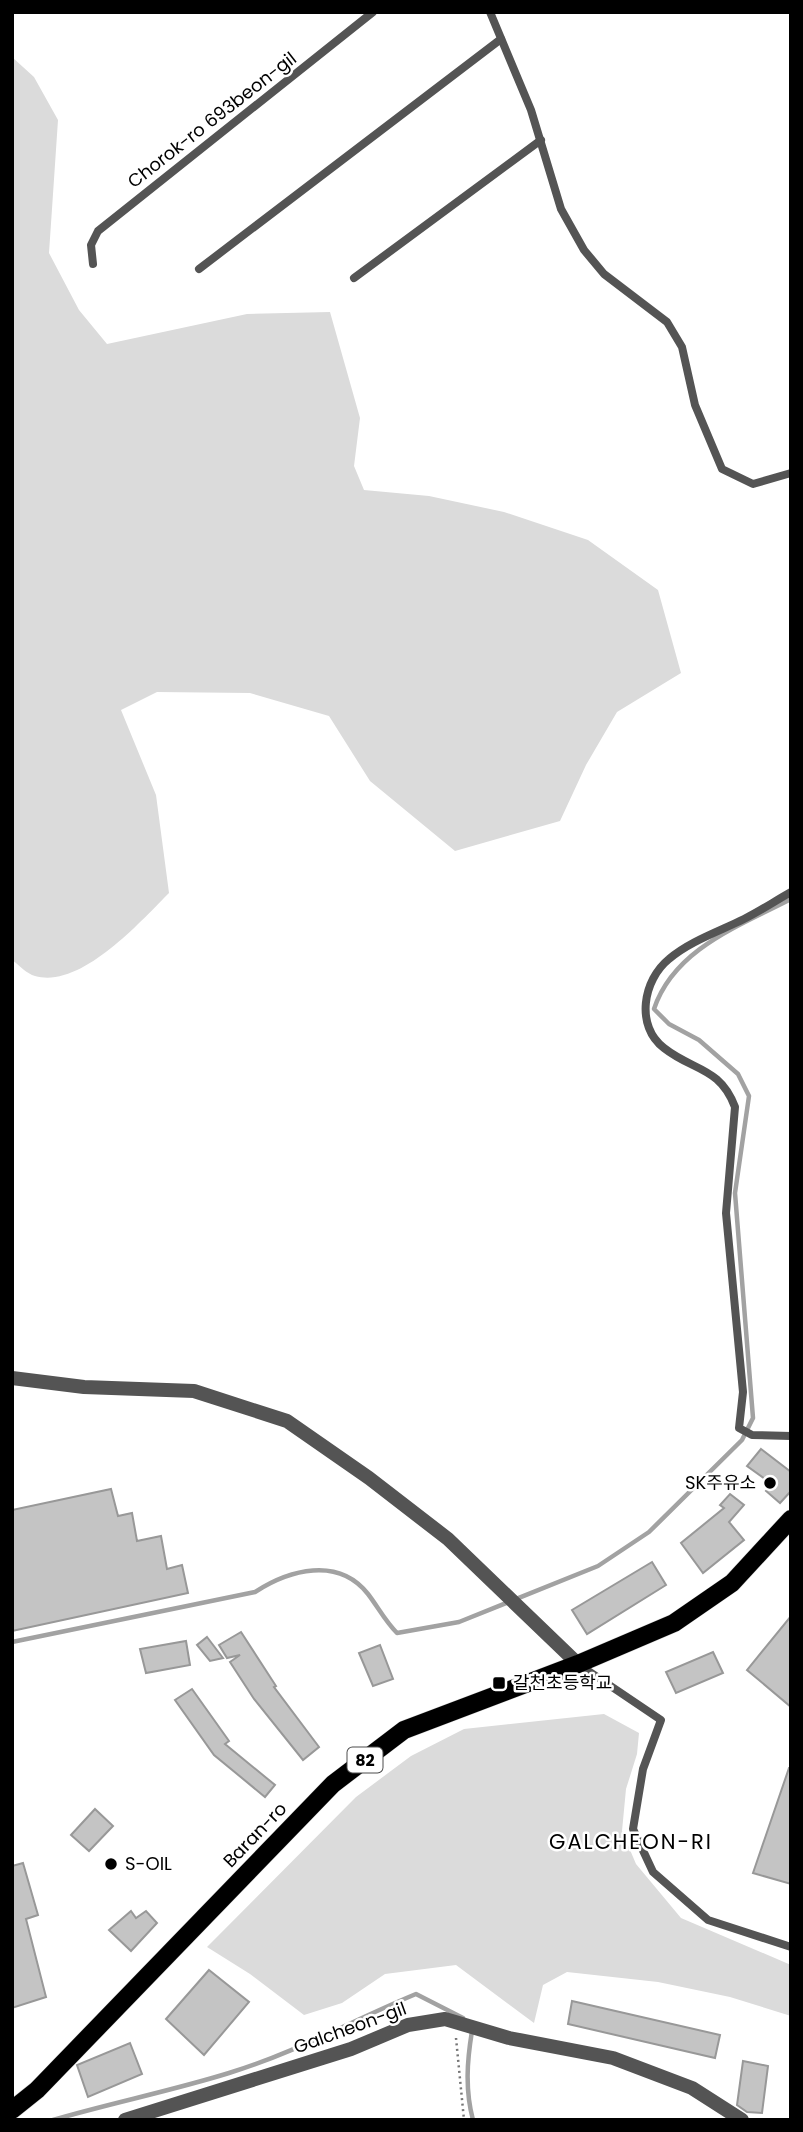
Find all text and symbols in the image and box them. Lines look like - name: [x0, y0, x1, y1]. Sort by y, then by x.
- street label: Chorok-ro 693beon-gil: [122, 46, 301, 194]
- place label: SK주유소: [685, 1470, 756, 1495]
- marker: SK주유소: [762, 1475, 778, 1491]
- place label: 갈천초등학교: [513, 1670, 612, 1695]
- marker: 갈천초등학교: [491, 1675, 507, 1691]
- road number: 82: [348, 1748, 382, 1772]
- street label: Baran-ro: [217, 1797, 292, 1873]
- district label: GALCHEON-RI: [549, 1827, 713, 1856]
- place label: S-OIL: [125, 1851, 172, 1876]
- marker: S-OIL: [103, 1856, 119, 1872]
- street label: Galcheon-gil: [290, 1996, 410, 2059]

